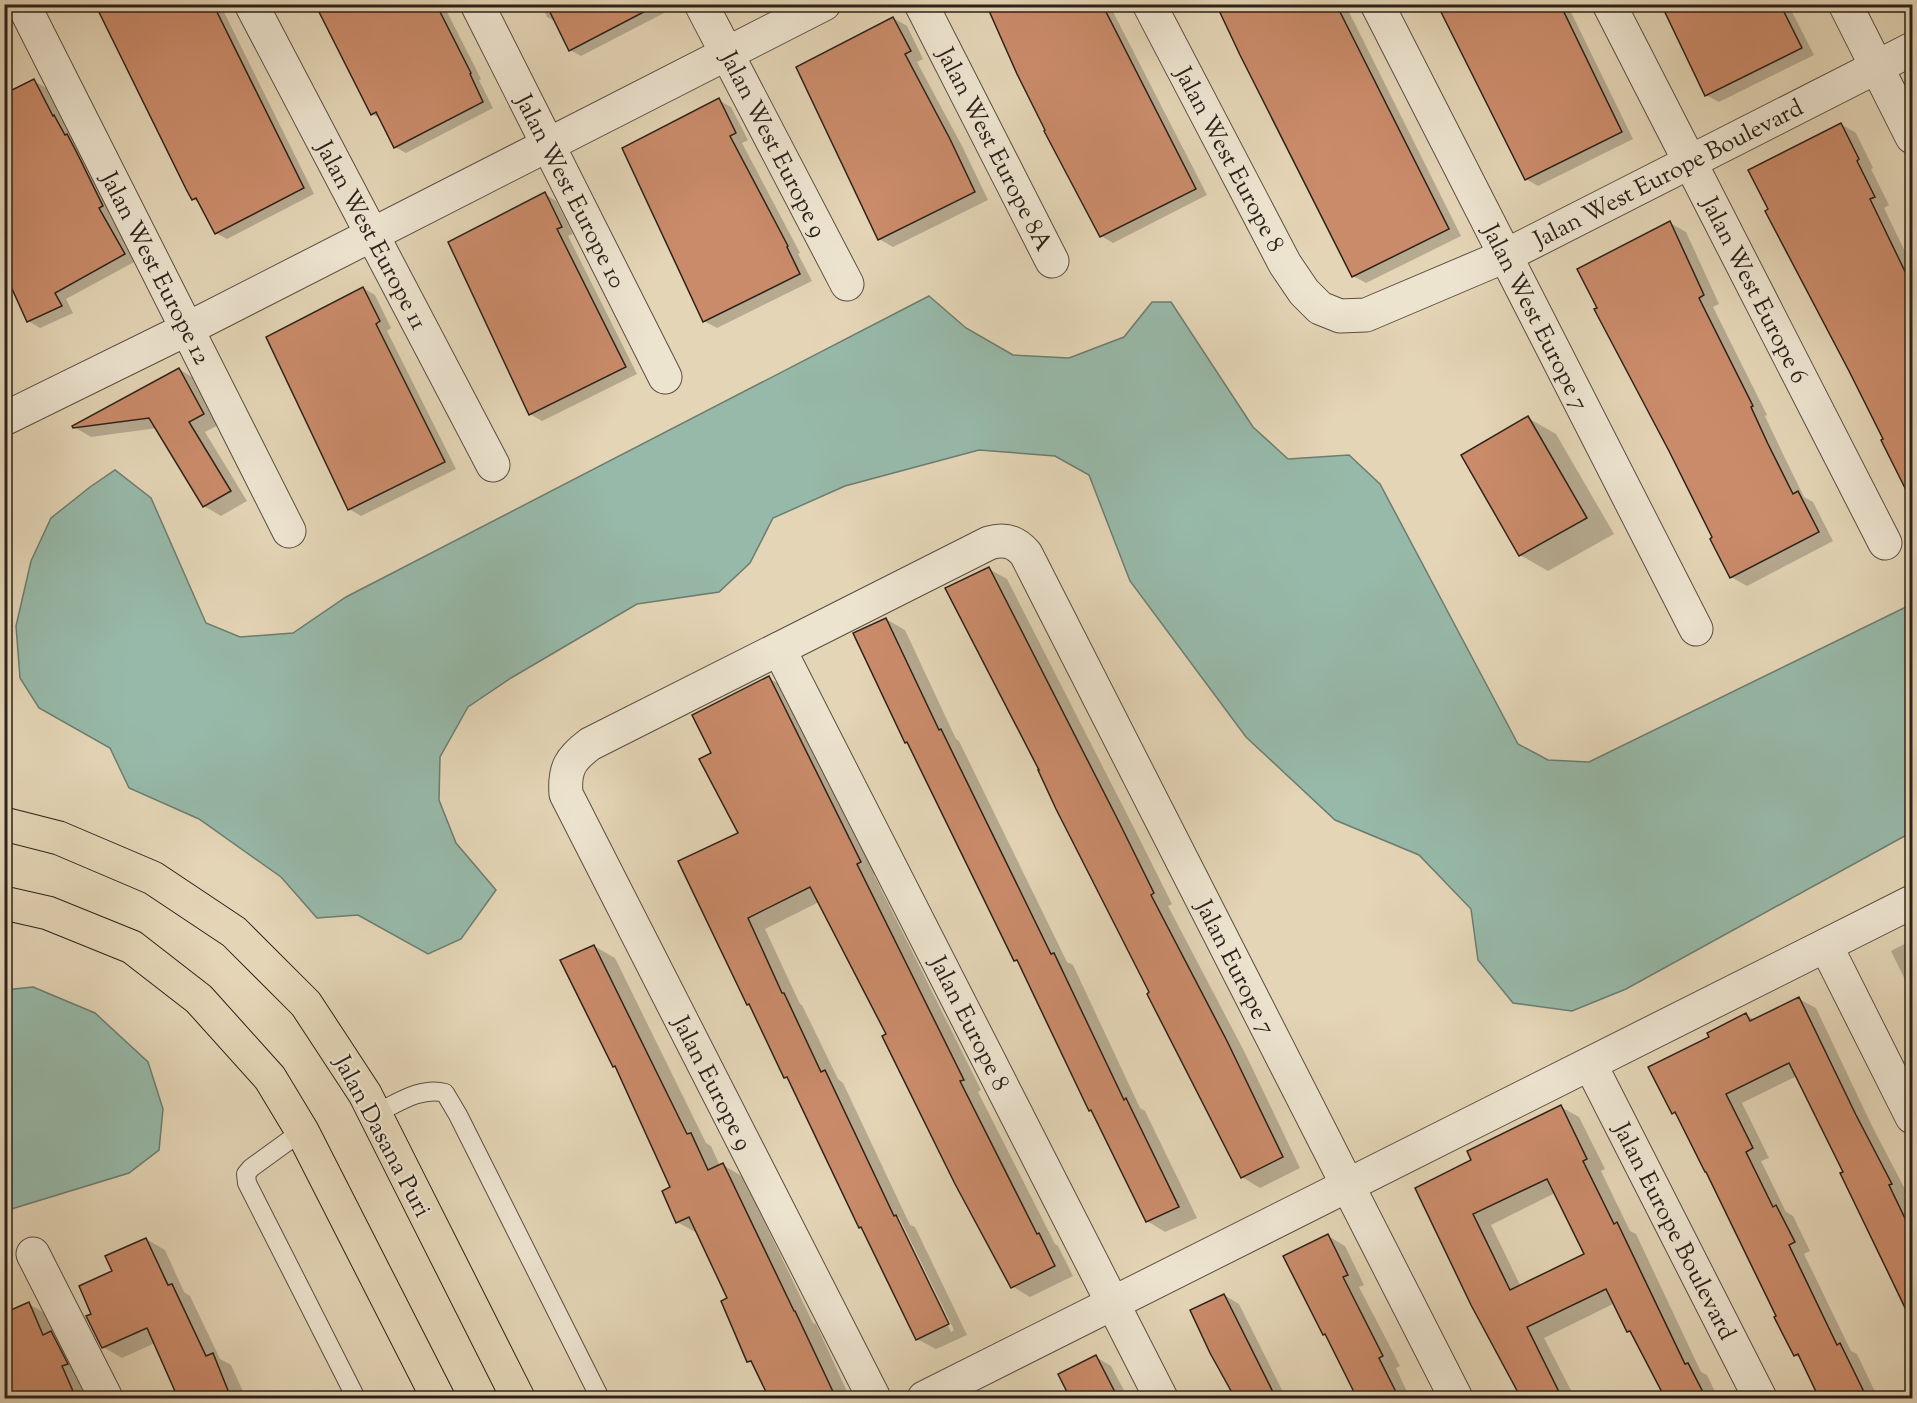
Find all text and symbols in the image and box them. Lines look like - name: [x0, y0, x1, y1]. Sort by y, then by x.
- street label: Jalan West Europe 8A: [926, 40, 1060, 258]
- street label: Jalan West Europe 9: [710, 44, 834, 244]
- street label: Jalan West Europe 8: [1164, 60, 1291, 258]
- street label: Jalan West Europe 10: [505, 87, 633, 295]
- street label: Jalan West Europe Boulevard: [1526, 92, 1810, 259]
- street label: Jalan West Europe 11: [305, 134, 434, 336]
- street label: Jalan West Europe 12: [90, 165, 218, 371]
- street label: Jalan West Europe 6: [1691, 190, 1815, 390]
- street label: Jalan West Europe 7: [1472, 217, 1596, 417]
- street label: Jalan Europe 7: [1185, 893, 1283, 1041]
- street label: Jalan Europe 8: [919, 949, 1017, 1097]
- street label: Jalan Europe 9: [662, 1009, 760, 1157]
- street label: Jalan Dasana Puri: [323, 1048, 438, 1224]
- street label: Jalan Europe Boulevard: [1603, 1115, 1743, 1347]

